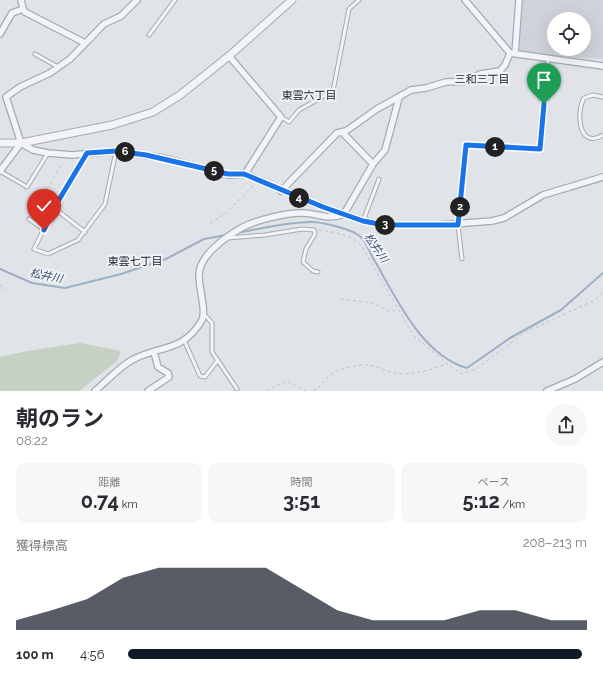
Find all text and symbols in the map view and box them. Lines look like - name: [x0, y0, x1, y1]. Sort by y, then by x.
- map controls: [547, 12, 591, 56]
- button: locate: [547, 12, 591, 56]
- pin: [527, 63, 561, 104]
- icon: arrive: [533, 69, 555, 91]
- district label: 三和三丁目: [455, 73, 510, 86]
- district label: 東雲六丁目: [282, 89, 337, 102]
- pin: 1: [485, 137, 505, 157]
- text: 1: [492, 140, 498, 153]
- pin: 6: [115, 142, 135, 162]
- text: 6: [122, 145, 128, 158]
- pin: 5: [204, 161, 224, 181]
- text: 5: [211, 164, 217, 177]
- pin: 4: [289, 188, 309, 208]
- pin: [27, 189, 61, 230]
- text: 4: [296, 191, 302, 204]
- icon: check: [33, 195, 55, 217]
- pin: 2: [450, 197, 470, 217]
- text: 2: [457, 200, 463, 213]
- pin: 3: [375, 215, 395, 235]
- text: 3: [382, 218, 388, 231]
- water label: 松井川: [361, 231, 391, 266]
- district label: 東雲七丁目: [108, 255, 163, 268]
- water label: 松井川: [29, 266, 64, 286]
- button: share: [545, 404, 587, 446]
- text: 朝のラン: [16, 405, 104, 431]
- text: 08:22: [16, 433, 48, 448]
- text: 距離: [98, 476, 120, 489]
- text: 時間: [290, 476, 312, 489]
- text: ペース: [478, 476, 510, 489]
- text: 0.74: [81, 489, 119, 513]
- text: 3:51: [283, 489, 320, 513]
- text: 5:12: [463, 489, 500, 513]
- text: km: [119, 498, 138, 511]
- text: /km: [500, 498, 525, 511]
- text: 208–213 m: [523, 535, 587, 550]
- text: 獲得標高: [16, 538, 68, 553]
- text: 100 m: [16, 647, 54, 662]
- text: 4:56: [80, 647, 104, 662]

